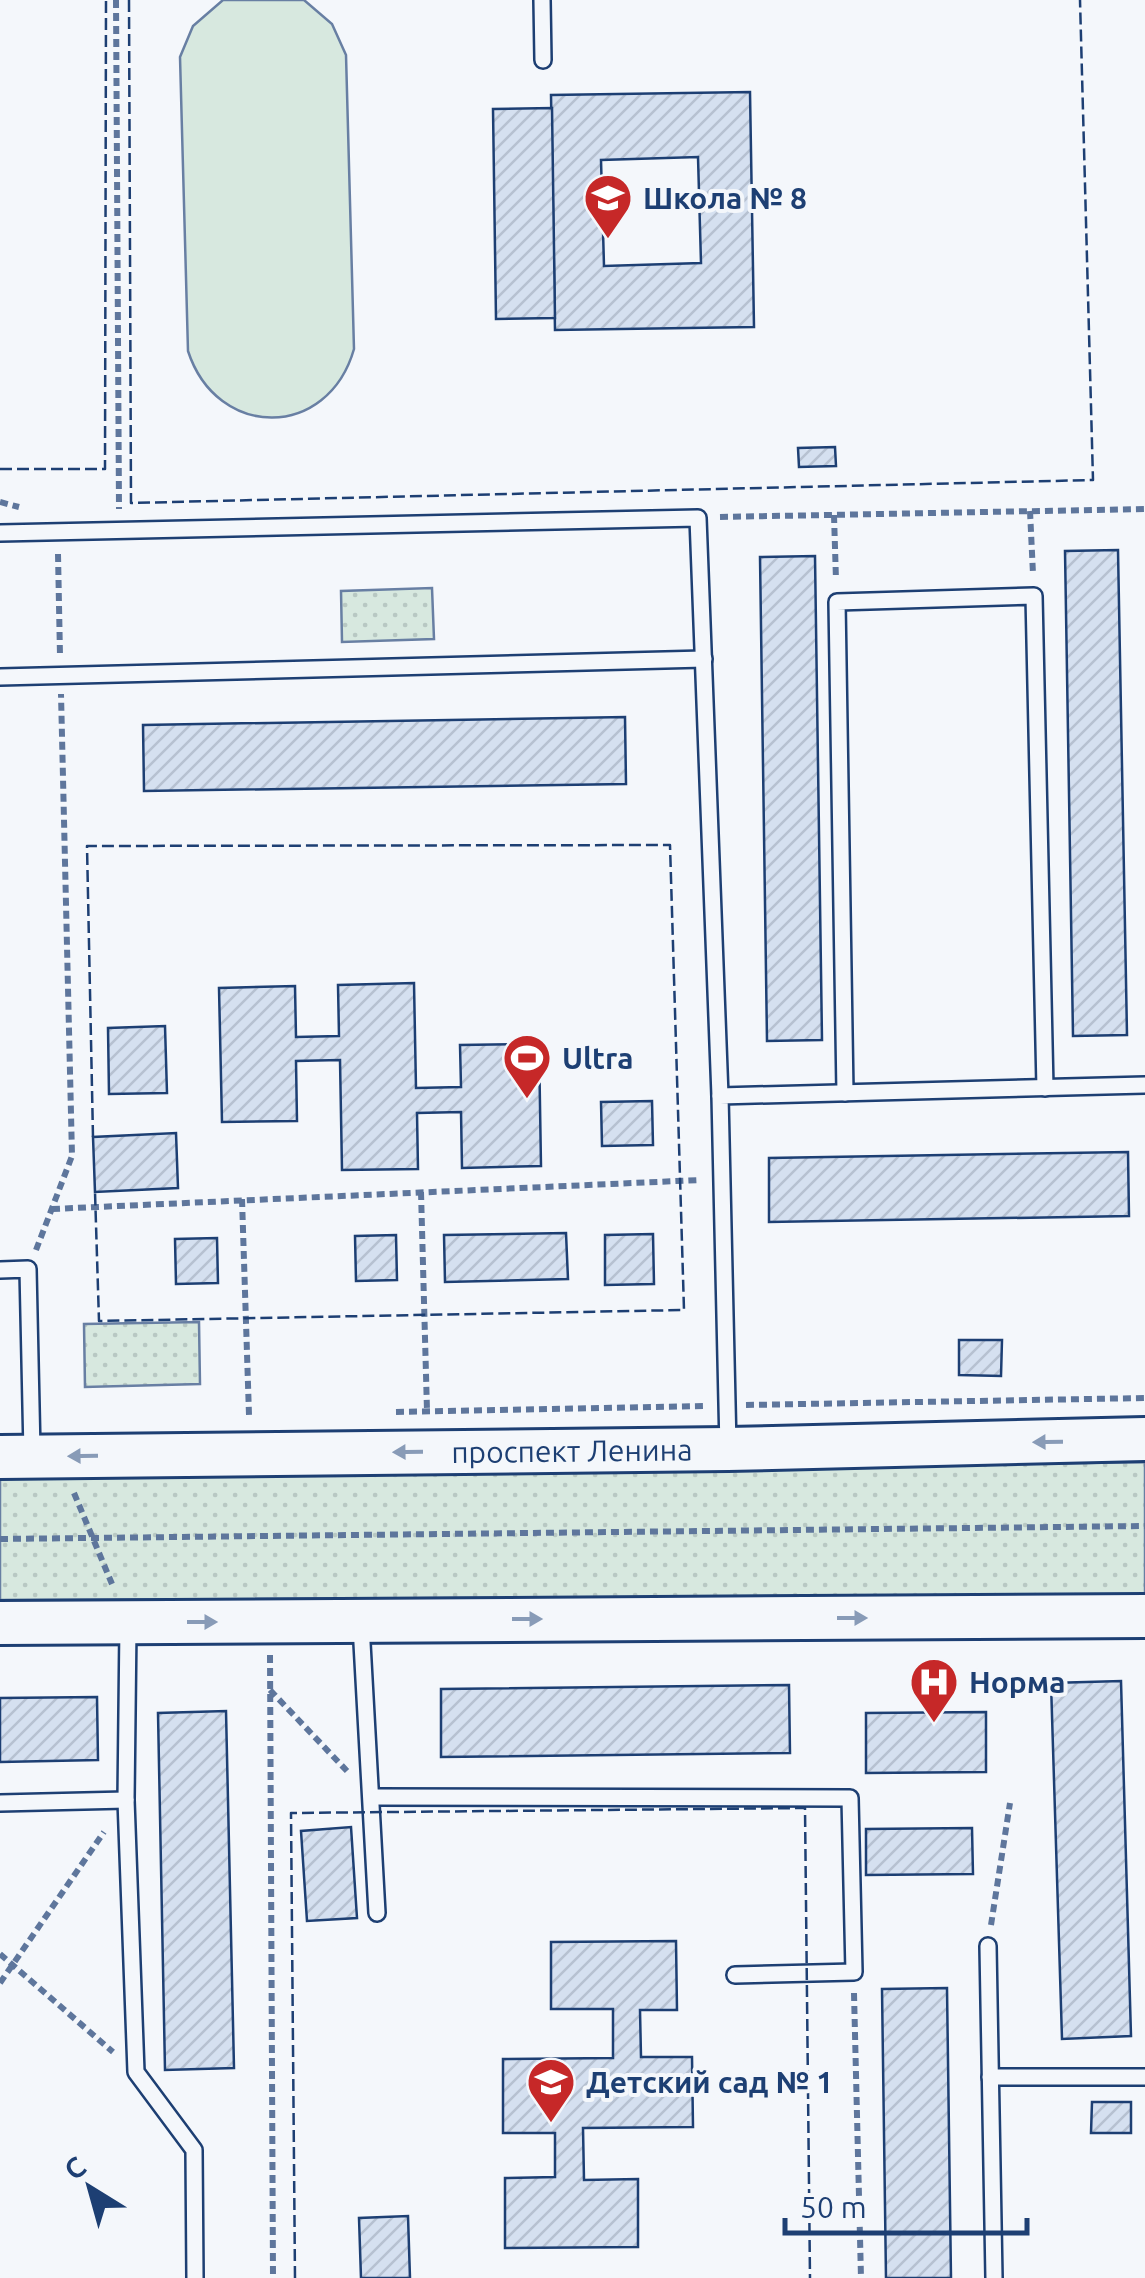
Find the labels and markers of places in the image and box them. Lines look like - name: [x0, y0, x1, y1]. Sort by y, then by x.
- school or university icon: Школа № 8: [582, 172, 634, 240]
- place label: Школа № 8: [643, 181, 807, 215]
- sports icon: Ultra: [501, 1032, 553, 1100]
- place label: Ultra: [562, 1041, 633, 1075]
- hospital icon: Норма: [908, 1656, 960, 1724]
- place label: Норма: [969, 1665, 1066, 1699]
- school or university icon: Детский сад № 1: [525, 2056, 577, 2124]
- place label: Детский сад № 1: [586, 2065, 833, 2099]

